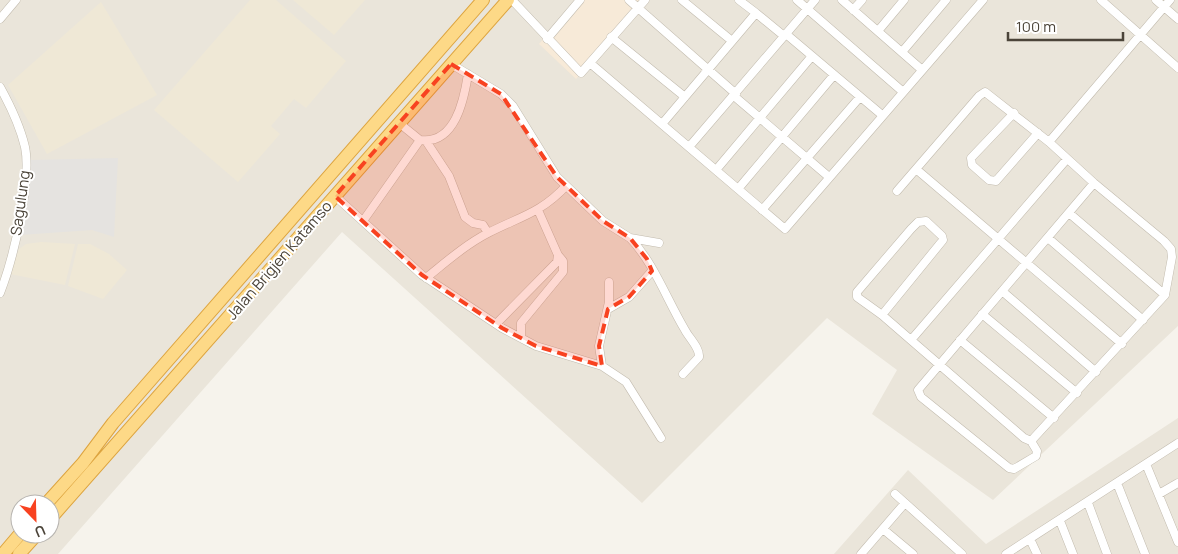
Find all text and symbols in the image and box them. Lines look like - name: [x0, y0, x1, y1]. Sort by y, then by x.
- scale bar: [1008, 10, 1123, 42]
- text: 100 m: [1016, 16, 1056, 37]
- street label: Sagulung: [5, 169, 35, 237]
- street label: Jalan Brigjen Katamso: [221, 196, 337, 324]
- north arrow: [10, 494, 60, 544]
- text: U: [32, 521, 49, 542]

